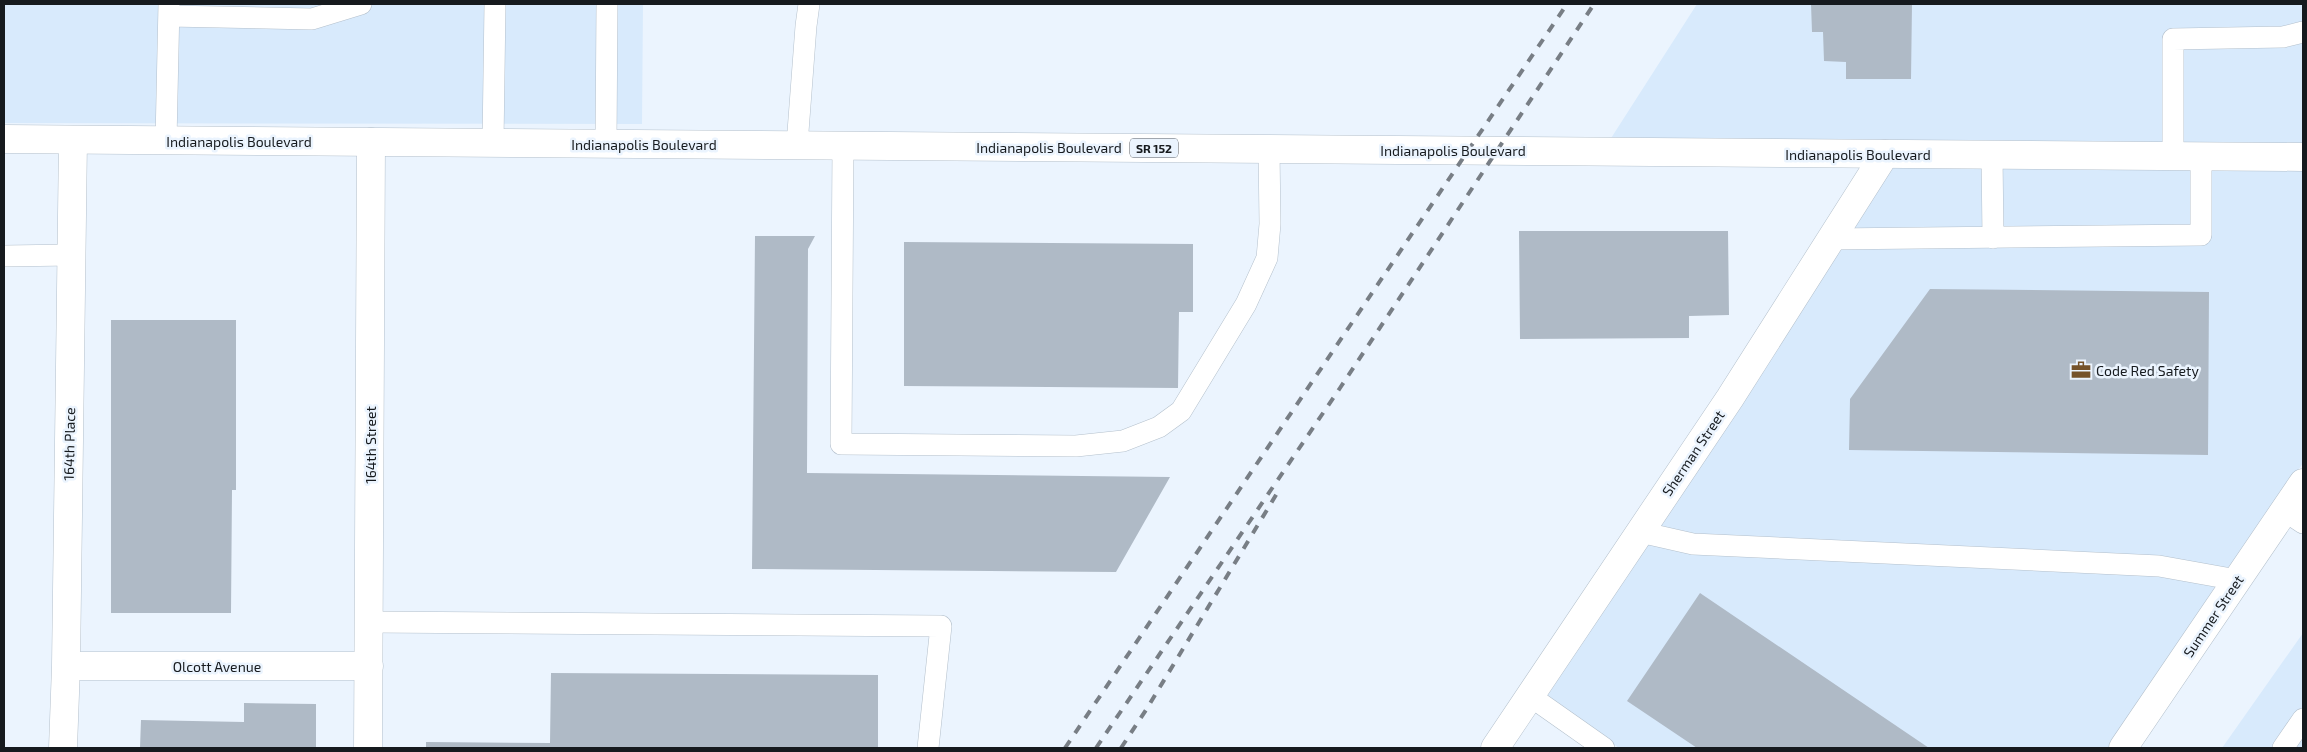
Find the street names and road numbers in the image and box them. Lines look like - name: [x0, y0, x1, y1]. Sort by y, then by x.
- street label: Indianapolis Boulevard: [166, 133, 312, 150]
- street label: Indianapolis Boulevard: [571, 136, 717, 153]
- road number: SR 152: [1130, 138, 1178, 158]
- street label: Indianapolis Boulevard: [976, 139, 1122, 156]
- street label: Indianapolis Boulevard: [1380, 142, 1526, 159]
- street label: Indianapolis Boulevard: [1785, 146, 1931, 163]
- street label: 164th Street: [362, 406, 379, 484]
- street label: 164th Place: [60, 407, 78, 481]
- street label: Sherman Street: [1658, 407, 1728, 499]
- street label: Summer Street: [2179, 572, 2247, 660]
- street label: Olcott Avenue: [173, 658, 261, 675]

